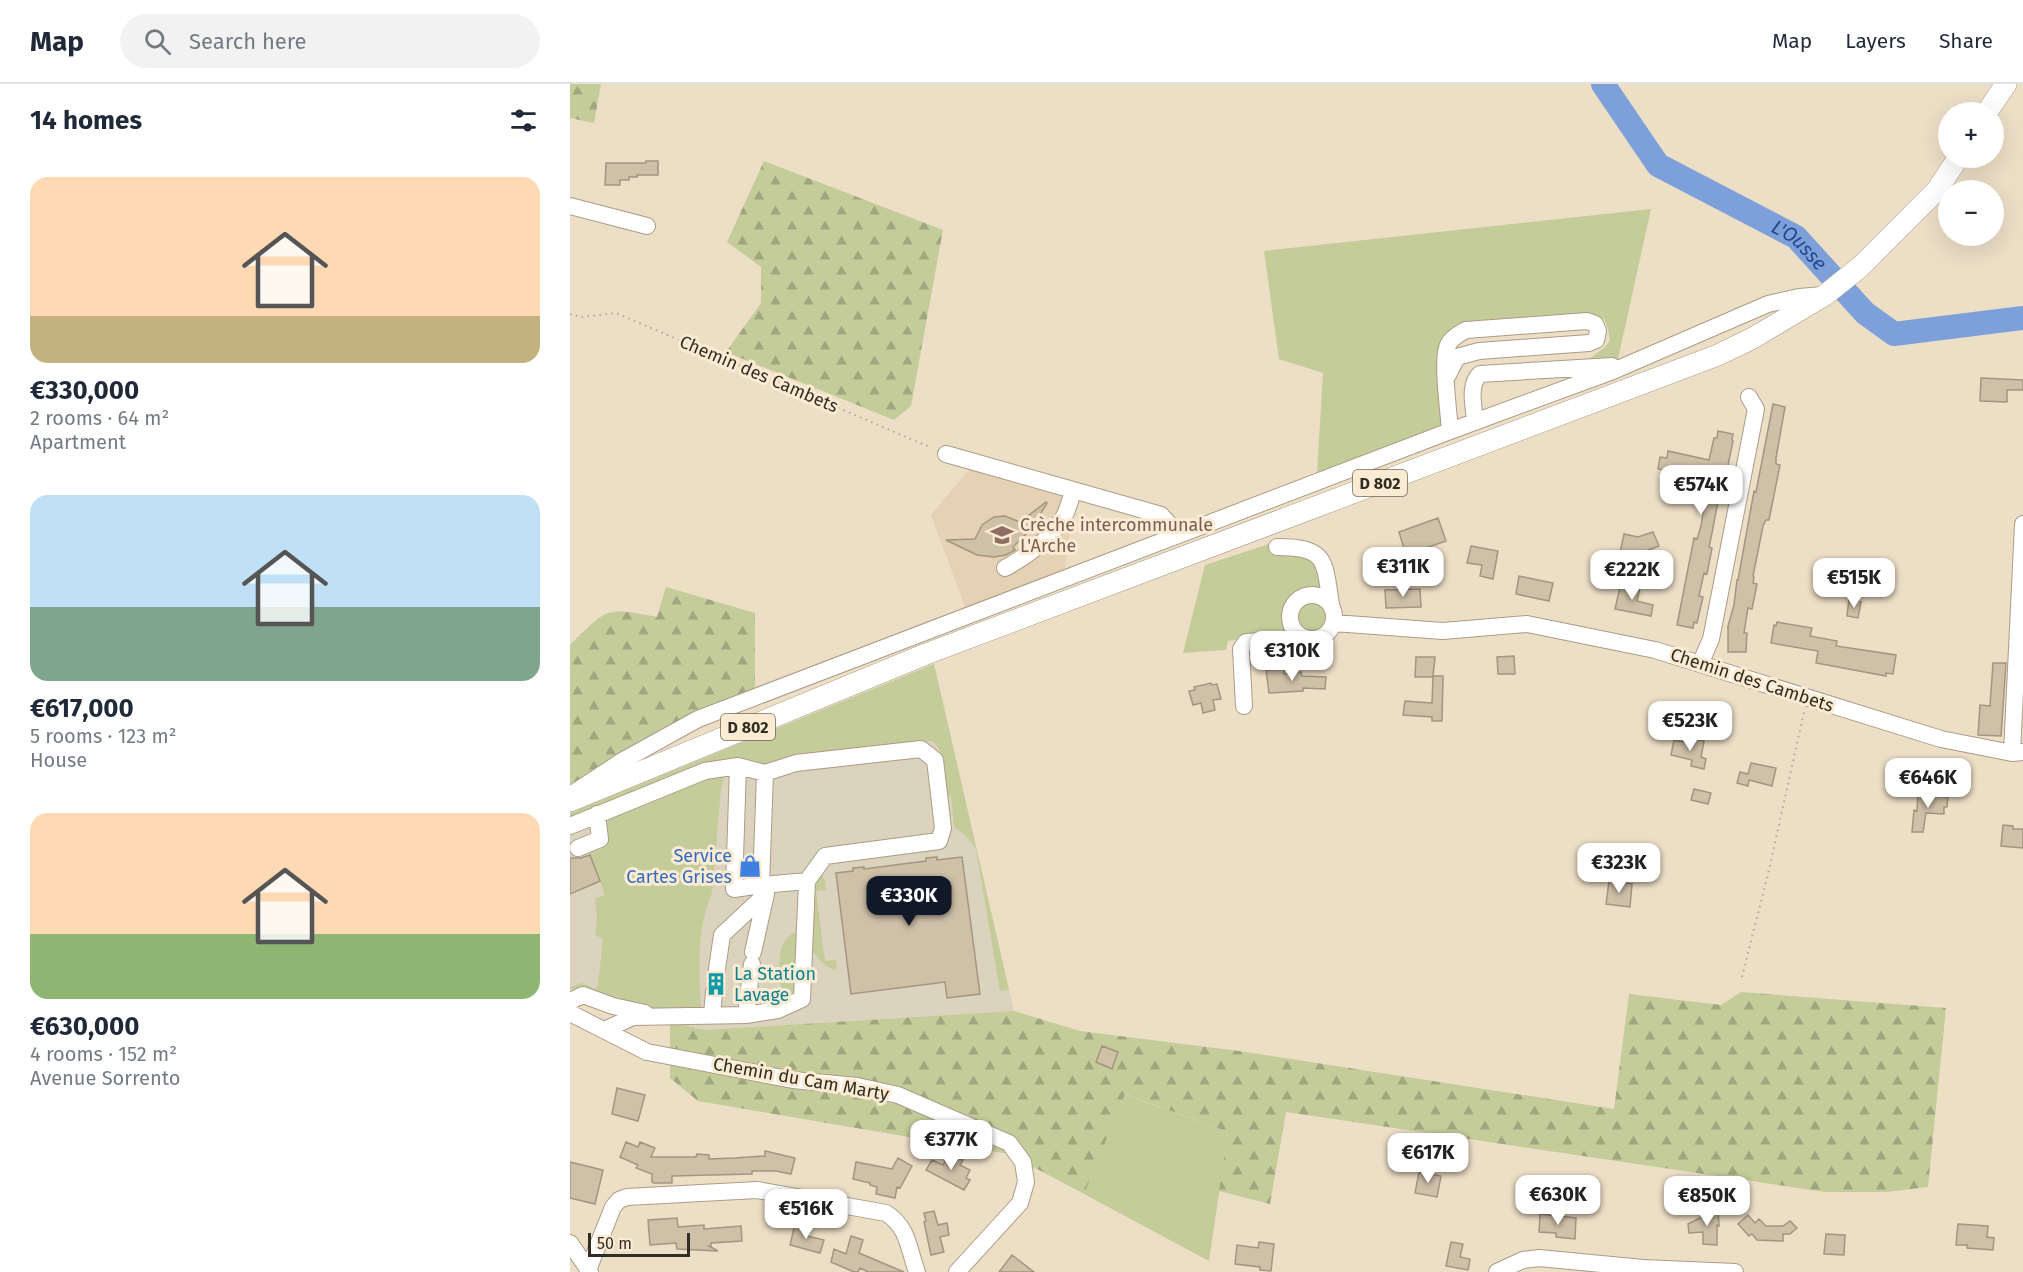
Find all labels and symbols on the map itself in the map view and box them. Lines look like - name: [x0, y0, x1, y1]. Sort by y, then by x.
- water label: L'Ousse: [1768, 215, 1832, 275]
- street label: Chemin des Cambets: [676, 331, 842, 417]
- pin: €574K: [1659, 465, 1743, 516]
- road number: D 802: [1353, 470, 1407, 496]
- place label: Crèche intercommunale L'Arche: [1020, 514, 1213, 557]
- school or university icon: Crèche intercommunale L'Arche: [989, 522, 1015, 548]
- pin: €311K: [1361, 547, 1445, 598]
- pin: €222K: [1590, 550, 1674, 601]
- pin: €515K: [1812, 558, 1896, 609]
- pin: €310K: [1250, 631, 1334, 682]
- street label: Chemin des Cambets: [1668, 643, 1836, 717]
- pin: €523K: [1648, 701, 1732, 752]
- road number: D 802: [721, 714, 775, 740]
- pin: €646K: [1886, 758, 1970, 809]
- pin: €323K: [1577, 843, 1661, 894]
- place label: Service Cartes Grises: [626, 845, 732, 888]
- shop icon: Service Cartes Grises: [737, 853, 763, 879]
- pin: €330K: [867, 876, 951, 927]
- place label: La Station Lavage: [734, 963, 816, 1006]
- building icon: La Station Lavage: [703, 971, 729, 997]
- street label: Chemin du Cam Marty: [711, 1053, 891, 1105]
- pin: €377K: [909, 1120, 993, 1171]
- pin: €617K: [1386, 1133, 1470, 1184]
- pin: €630K: [1516, 1175, 1600, 1226]
- pin: €850K: [1665, 1176, 1749, 1227]
- pin: €516K: [764, 1189, 848, 1240]
- scale bar: [588, 1230, 690, 1258]

